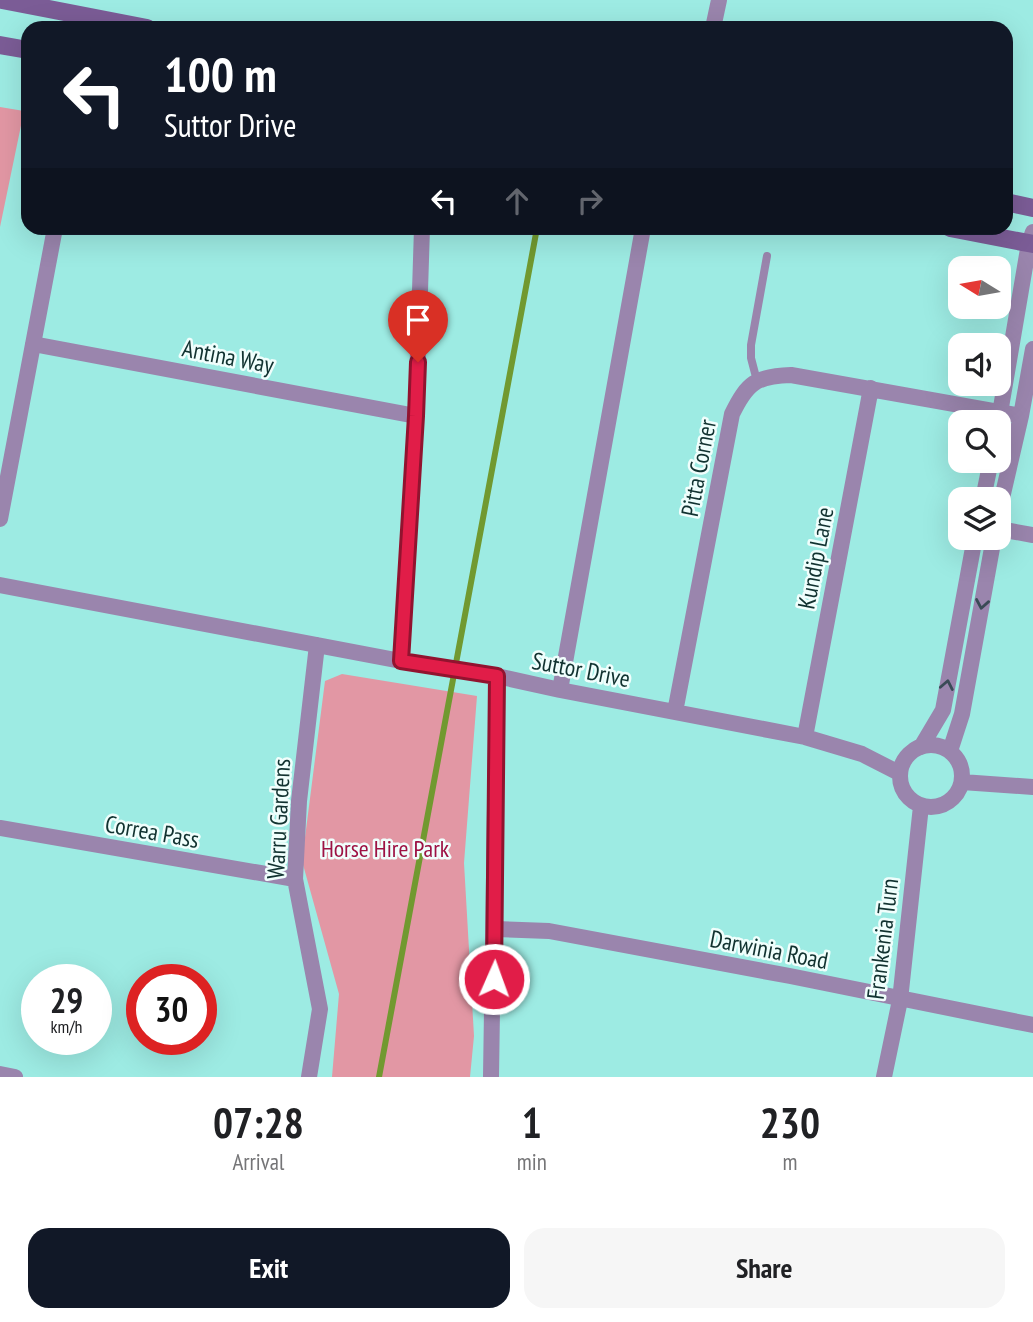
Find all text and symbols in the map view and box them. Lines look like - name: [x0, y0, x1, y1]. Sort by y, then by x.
- text: 100 m: [164, 42, 277, 106]
- icon: left: [49, 49, 140, 140]
- text: Suttor Drive: [164, 104, 296, 146]
- icon: left: [425, 182, 463, 220]
- icon: ahead: [498, 182, 536, 220]
- icon: right: [571, 182, 609, 220]
- north arrow: [948, 256, 1012, 318]
- map controls: [948, 256, 1011, 550]
- pin: [388, 290, 448, 362]
- icon: arrive: [399, 301, 437, 339]
- street label: Antina Way: [180, 332, 276, 381]
- button: sound: [948, 333, 1011, 396]
- button: search: [948, 410, 1011, 473]
- street label: Pitta Corner: [674, 416, 723, 519]
- button: layers: [948, 487, 1011, 550]
- street label: Kundip Lane: [790, 504, 841, 611]
- one-way arrow: [975, 599, 990, 610]
- street label: Suttor Drive: [529, 645, 633, 694]
- one-way arrow: [939, 679, 954, 691]
- street label: Warru Gardens: [260, 758, 297, 880]
- street label: Correa Pass: [103, 808, 201, 855]
- park label: Horse Hire Park: [321, 833, 450, 864]
- street label: Frankenia Turn: [860, 877, 905, 1001]
- street label: Darwinia Road: [707, 923, 831, 976]
- position arrow: [457, 942, 531, 1016]
- speed limit sign: 30: [126, 964, 217, 1055]
- text: 29: [50, 977, 83, 1023]
- text: km/h: [51, 1015, 82, 1038]
- text: 07:28: [213, 1095, 304, 1150]
- text: 1: [522, 1095, 542, 1150]
- text: 230: [760, 1095, 820, 1150]
- text: Arrival: [232, 1147, 284, 1176]
- text: min: [517, 1147, 547, 1176]
- text: m: [782, 1147, 797, 1176]
- button: Exit: [28, 1228, 510, 1308]
- button: Share: [524, 1228, 1005, 1308]

